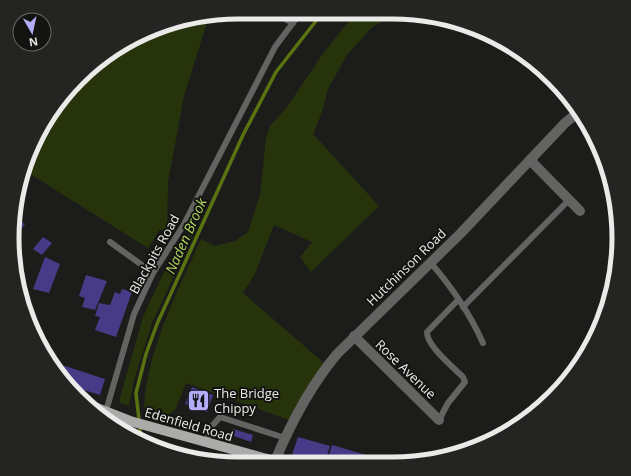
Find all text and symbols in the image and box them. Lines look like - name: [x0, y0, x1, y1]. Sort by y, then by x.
- north arrow: [12, 12, 52, 52]
- text: N: [28, 34, 39, 50]
- water label: Naden Brook: [160, 194, 211, 277]
- street label: Blackpits Road: [125, 211, 183, 297]
- street label: Hutchinson Road: [362, 224, 450, 310]
- street label: Rose Avenue: [372, 335, 440, 403]
- place label: The Bridge Chippy: [214, 384, 279, 417]
- restaurant icon: The Bridge Chippy: [186, 387, 212, 413]
- street label: Edenfield Road: [143, 403, 235, 445]

